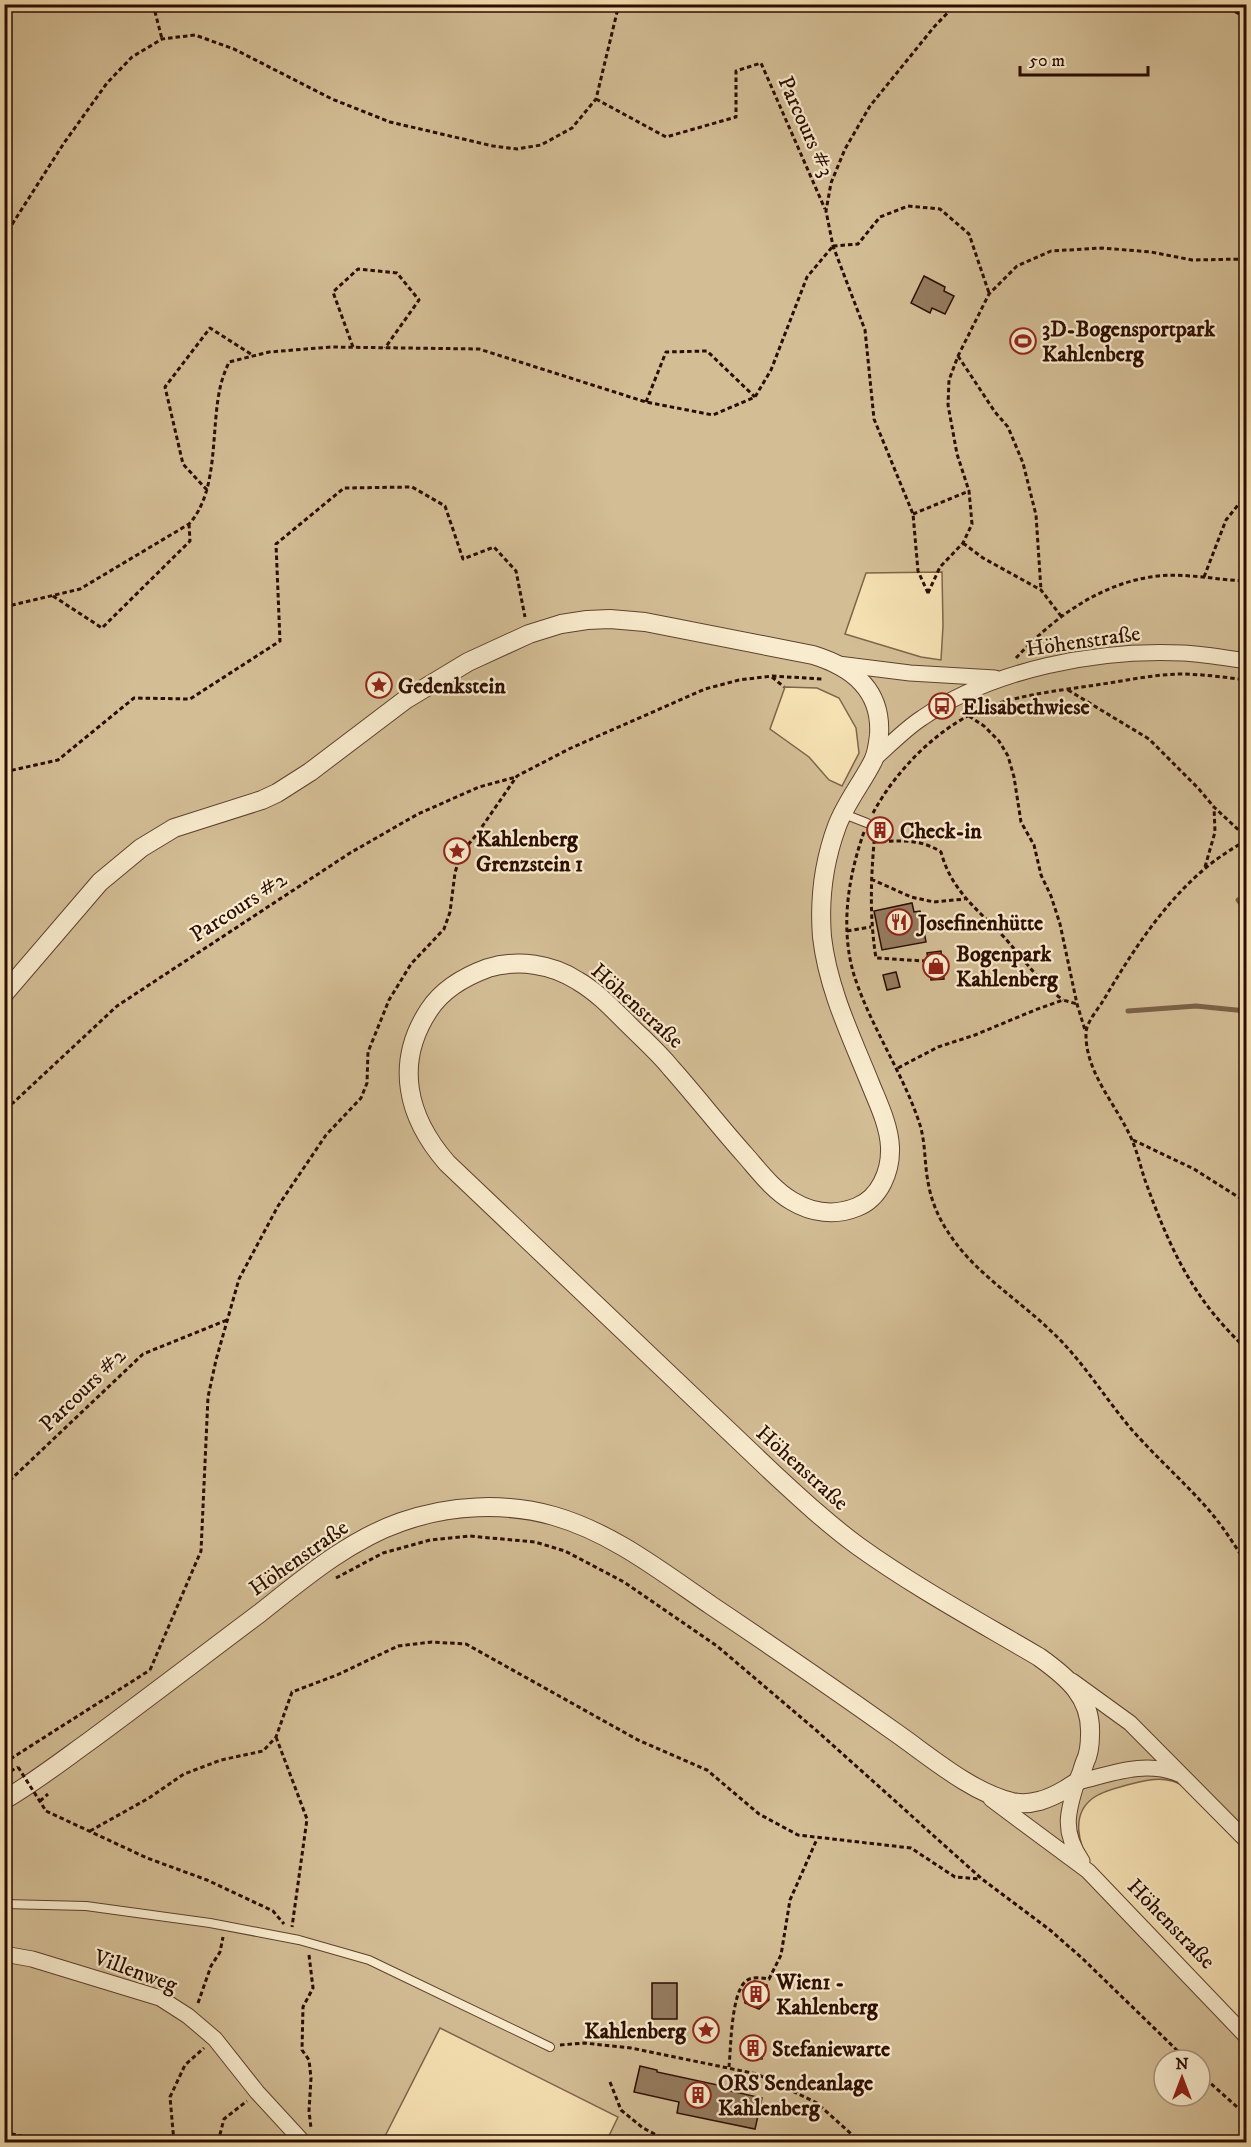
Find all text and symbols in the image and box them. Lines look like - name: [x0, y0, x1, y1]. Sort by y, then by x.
- scale bar: [1020, 39, 1148, 77]
- text: 50 m: [1029, 50, 1065, 72]
- street label: Parcours #3: [772, 72, 840, 181]
- place label: 3D-Bogensportpark Kahlenberg: [1042, 316, 1216, 368]
- sports icon: 3D-Bogensportpark Kahlenberg: [1008, 326, 1038, 356]
- street label: Höhenstraße: [1024, 620, 1142, 663]
- place icon: Gedenkstein: [364, 670, 394, 700]
- place label: Gedenkstein: [398, 673, 506, 700]
- bus stop icon: Elisabethwiese: [927, 691, 957, 721]
- place label: Elisabethwiese: [962, 694, 1090, 721]
- building icon: Check-in: [865, 815, 895, 845]
- place label: Check-in: [900, 818, 982, 845]
- place label: Kahlenberg Grenzstein 1: [476, 826, 583, 878]
- place icon: Kahlenberg Grenzstein 1: [442, 836, 472, 866]
- street label: Parcours #2: [185, 866, 292, 948]
- restaurant icon: Josefinenhütte: [884, 907, 914, 937]
- place label: Josefinenhütte: [915, 910, 1043, 937]
- place label: Bogenpark Kahlenberg: [956, 941, 1059, 993]
- shop icon: Bogenpark Kahlenberg: [921, 951, 951, 981]
- street label: Höhenstraße: [585, 958, 689, 1055]
- street label: Parcours #2: [34, 1342, 132, 1438]
- street label: Höhenstraße: [750, 1420, 854, 1517]
- street label: Höhenstraße: [244, 1514, 354, 1602]
- street label: Höhenstraße: [1121, 1873, 1221, 1975]
- street label: Villenweg: [89, 1944, 181, 1999]
- place label: Wien1 - Kahlenberg: [775, 1969, 879, 2021]
- building icon: Wien1 - Kahlenberg: [741, 1979, 771, 2009]
- place icon: Kahlenberg: [691, 2015, 721, 2045]
- place label: Kahlenberg: [584, 2018, 687, 2045]
- building icon: Stefaniewarte: [738, 2033, 768, 2063]
- place label: Stefaniewarte: [772, 2036, 890, 2063]
- north arrow: [1152, 2048, 1212, 2108]
- text: N: [1175, 2054, 1189, 2074]
- place label: ORS Sendeanlage Kahlenberg: [718, 2070, 873, 2122]
- building icon: ORS Sendeanlage Kahlenberg: [683, 2080, 713, 2110]

